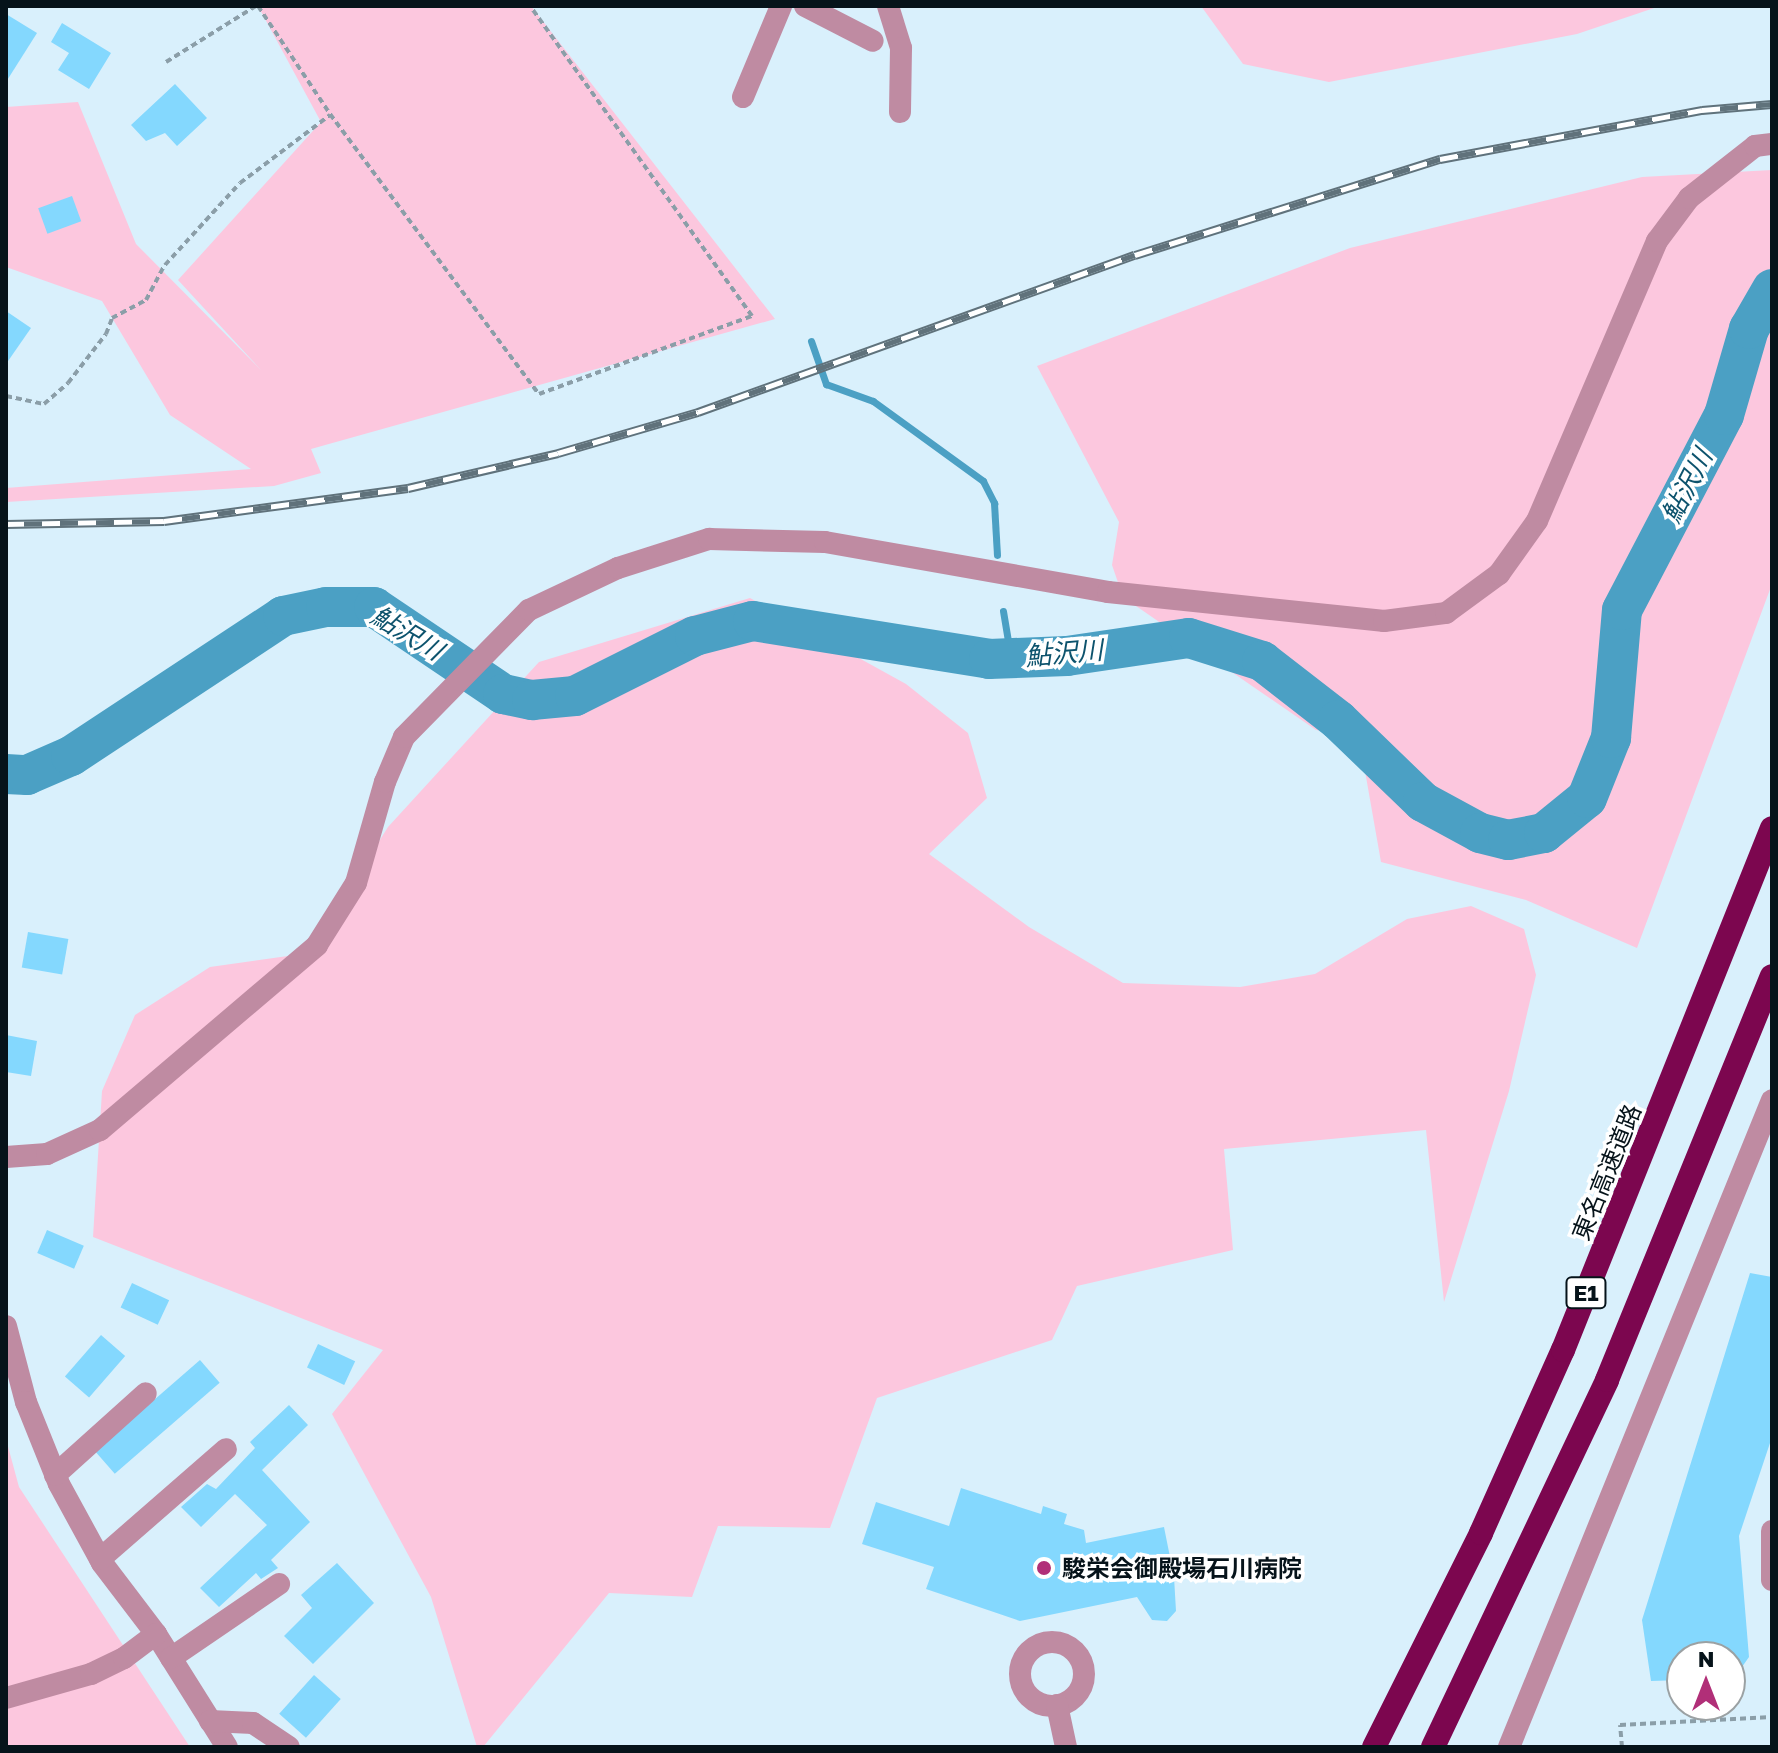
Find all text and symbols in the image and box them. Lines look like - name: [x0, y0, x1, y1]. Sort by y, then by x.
- water label: 鮎沢川: [1655, 444, 1719, 528]
- water label: 鮎沢川: [366, 600, 448, 666]
- water label: 鮎沢川: [1024, 634, 1104, 672]
- street label: 東名高速道路: [1566, 1100, 1646, 1244]
- road number: E1: [1564, 1275, 1608, 1311]
- place label: 駿栄会御殿場石川病院: [1062, 1554, 1302, 1582]
- marker: 駿栄会御殿場石川病院: [1033, 1557, 1055, 1579]
- north arrow: [1666, 1641, 1746, 1721]
- text: N: [1698, 1645, 1714, 1672]

